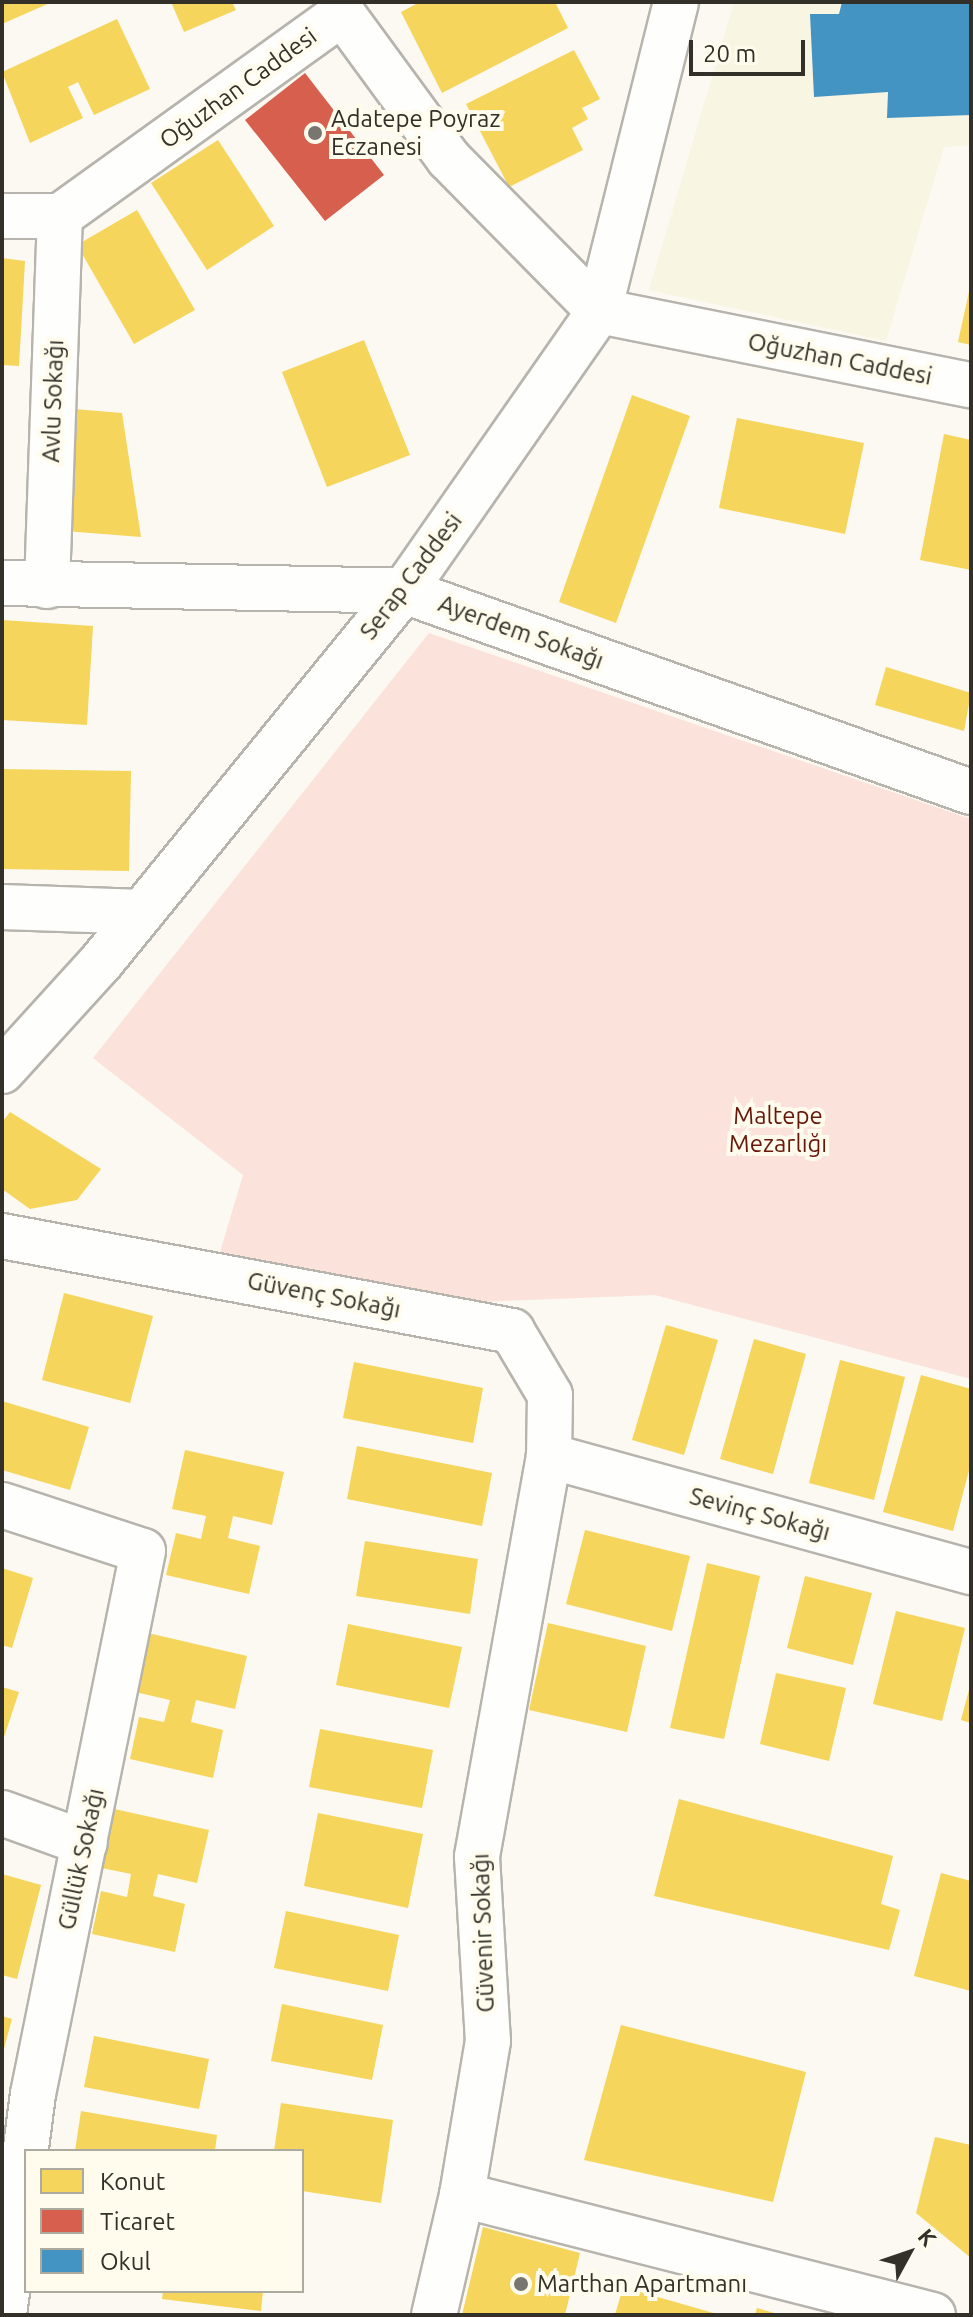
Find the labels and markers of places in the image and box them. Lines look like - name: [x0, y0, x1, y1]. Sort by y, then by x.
- place label: Adatepe Poyraz Eczanesi: [331, 105, 500, 161]
- marker: Adatepe Poyraz Eczanesi: [306, 124, 324, 142]
- place label: Marthan Apartmanı: [537, 2270, 747, 2298]
- marker: Marthan Apartmanı: [512, 2275, 530, 2293]

